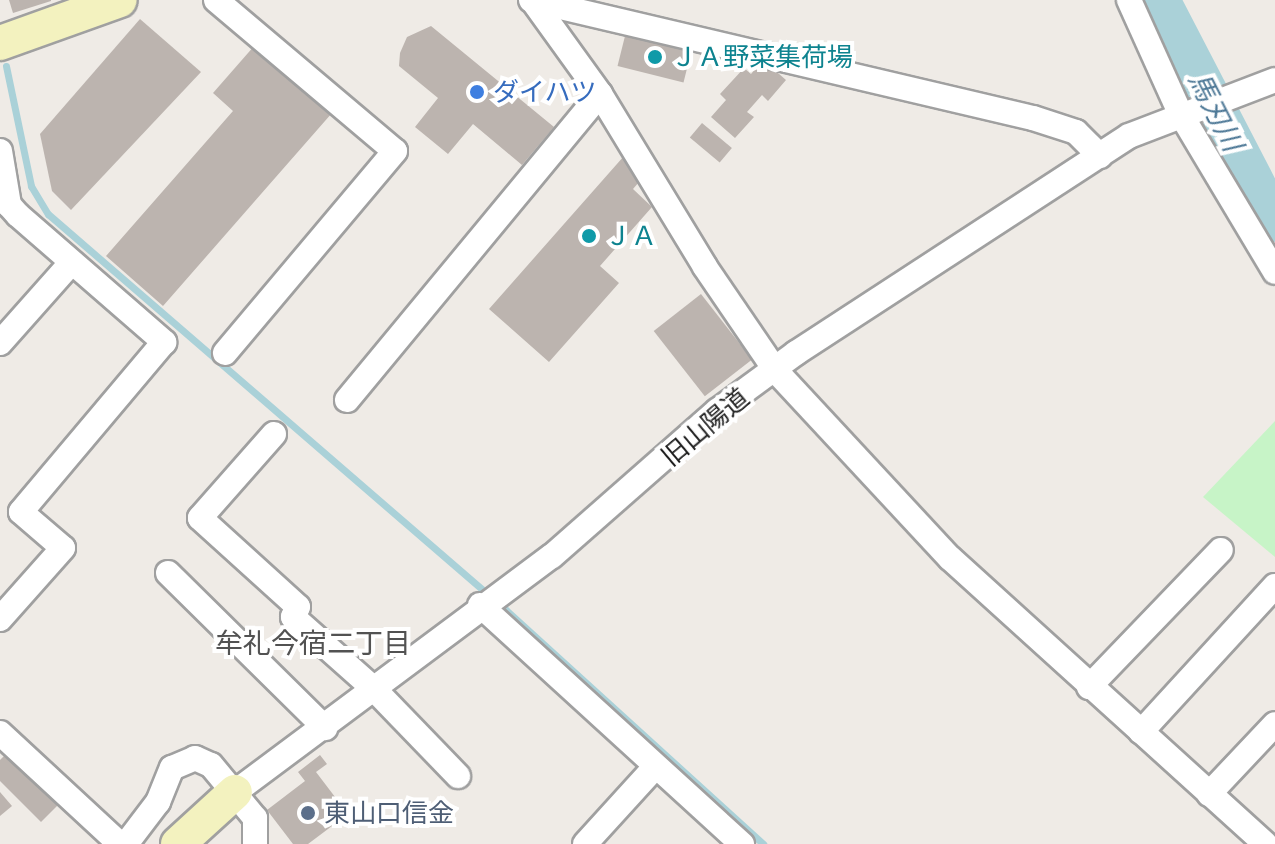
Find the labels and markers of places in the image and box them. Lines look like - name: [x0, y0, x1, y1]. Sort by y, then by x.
- place label: ＪＡ野菜集荷場: [671, 41, 853, 73]
- marker: ＪＡ野菜集荷場: [646, 48, 664, 66]
- place label: ダイハツ: [493, 76, 597, 108]
- marker: ダイハツ: [468, 83, 486, 101]
- place label: ＪＡ: [605, 220, 657, 252]
- marker: ＪＡ: [580, 227, 598, 245]
- place label: 東山口信金: [324, 797, 454, 829]
- marker: 東山口信金: [299, 804, 317, 822]

